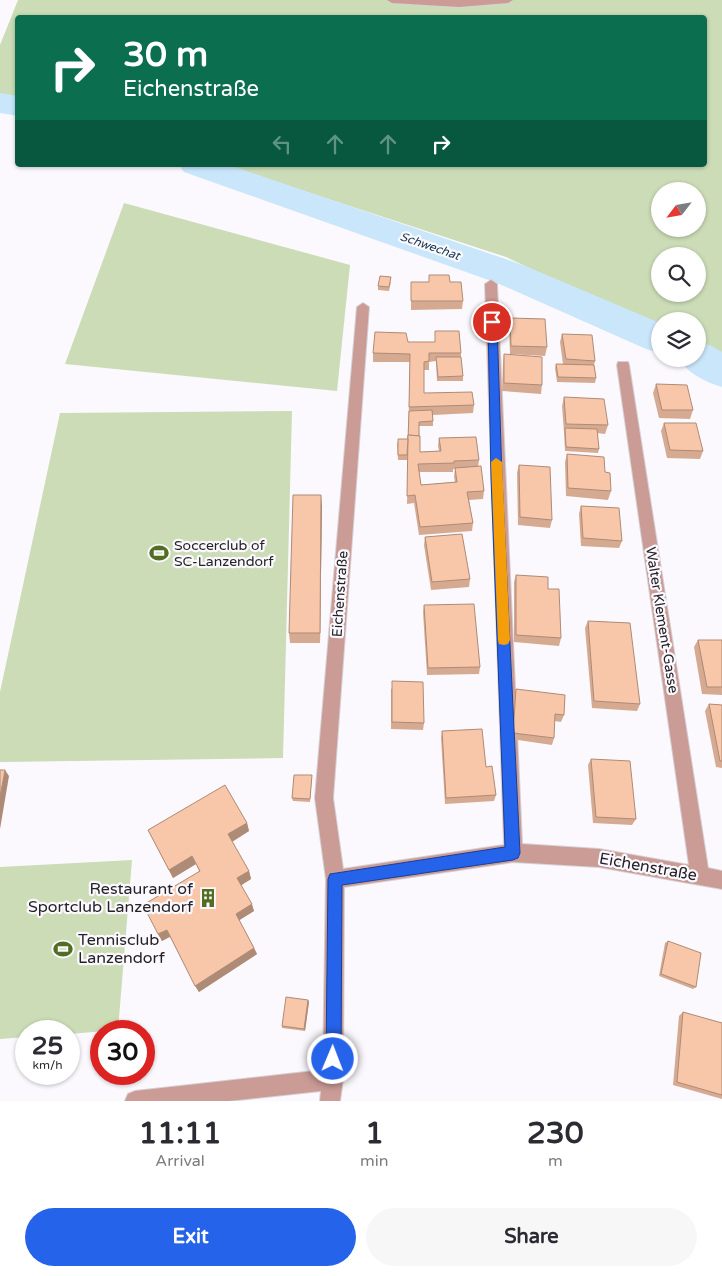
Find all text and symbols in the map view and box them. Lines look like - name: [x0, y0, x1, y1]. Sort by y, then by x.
- text: 30 m: [123, 34, 208, 76]
- icon: right: [40, 35, 105, 100]
- text: Eichenstraße: [123, 76, 259, 102]
- icon: left: [268, 130, 296, 158]
- icon: ahead: [321, 130, 349, 158]
- icon: ahead: [374, 130, 402, 158]
- icon: right: [427, 130, 455, 158]
- north arrow: [651, 182, 706, 238]
- map controls: [651, 182, 706, 367]
- water label: Schwechat: [398, 229, 463, 263]
- button: search: [651, 247, 706, 302]
- pin: [471, 301, 513, 343]
- icon: arrive: [478, 308, 506, 336]
- button: layers: [651, 312, 706, 367]
- place label: Soccerclub of SC-Lanzendorf: [174, 537, 274, 570]
- sports icon: Soccerclub of SC-Lanzendorf: [148, 542, 170, 564]
- street label: Walter Klement-Gasse: [642, 546, 682, 694]
- street label: Eichenstraße: [329, 550, 352, 638]
- street label: Eichenstraße: [598, 849, 698, 885]
- place label: Restaurant of Sportclub Lanzendorf: [28, 879, 194, 917]
- building icon: Restaurant of Sportclub Lanzendorf: [197, 887, 219, 909]
- place label: Tennisclub Lanzendorf: [78, 930, 166, 968]
- sports icon: Tennisclub Lanzendorf: [52, 938, 74, 960]
- speed limit sign: 30: [90, 1020, 155, 1085]
- text: 25: [32, 1031, 63, 1061]
- position arrow: [306, 1032, 358, 1084]
- text: km/h: [32, 1058, 63, 1072]
- text: 11:11: [138, 1115, 222, 1152]
- text: 1: [365, 1115, 384, 1152]
- text: 230: [527, 1115, 584, 1152]
- text: Arrival: [155, 1151, 205, 1171]
- text: min: [360, 1151, 389, 1171]
- text: m: [548, 1151, 563, 1171]
- button: Exit: [25, 1208, 356, 1266]
- button: Share: [366, 1208, 697, 1266]

